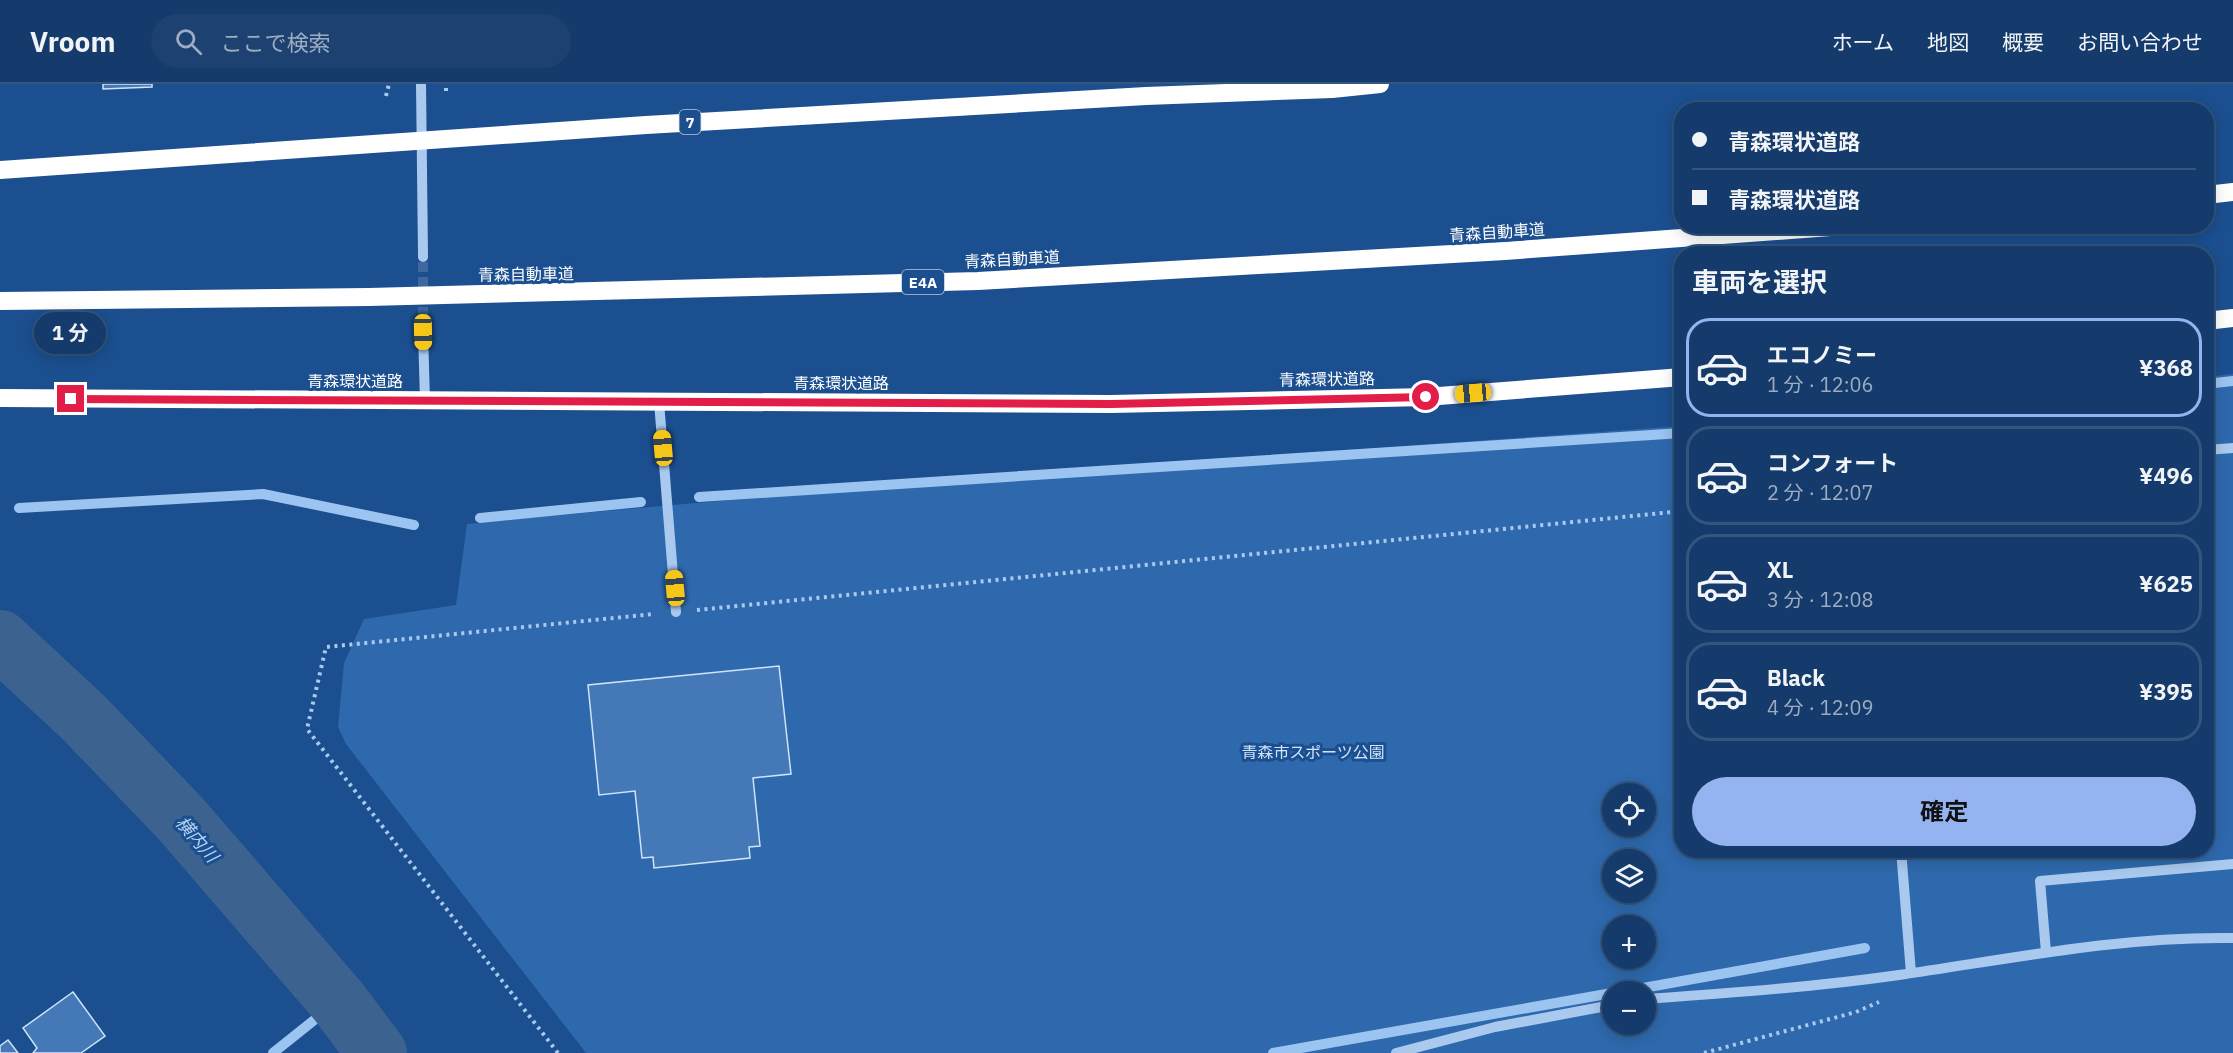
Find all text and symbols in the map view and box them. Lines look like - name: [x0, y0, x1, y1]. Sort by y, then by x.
- search box: [151, 14, 571, 68]
- text: Vroom: [30, 23, 115, 60]
- icon: search: [172, 25, 205, 58]
- text: ここで検索: [220, 28, 330, 57]
- text: ホーム: [1832, 28, 1894, 56]
- text: 地図: [1927, 28, 1969, 56]
- text: 概要: [2002, 28, 2044, 56]
- text: お問い合わせ: [2077, 28, 2203, 56]
- road number: 7: [680, 110, 700, 134]
- text: 青森環状道路: [1728, 127, 1860, 156]
- text: 青森環状道路: [1728, 185, 1860, 214]
- street label: 青森自動車道: [1448, 219, 1546, 245]
- street label: 青森自動車道: [964, 247, 1060, 271]
- street label: 青森自動車道: [478, 263, 574, 285]
- text: 車両を選択: [1692, 264, 1827, 299]
- road number: E4A: [902, 270, 944, 294]
- callout: 1 分: [35, 312, 107, 354]
- car: [414, 314, 432, 350]
- text: 1 分: [52, 319, 88, 346]
- text: エコノミー: [1767, 340, 1877, 369]
- icon: car: [1695, 341, 1749, 395]
- text: ¥368: [2139, 353, 2193, 382]
- street label: 青森環状道路: [1279, 368, 1375, 390]
- street label: 青森環状道路: [307, 371, 403, 391]
- text: 1 分 · 12:06: [1767, 371, 1874, 398]
- street label: 青森環状道路: [793, 373, 889, 393]
- car: [1454, 382, 1492, 404]
- route start: [1412, 383, 1439, 410]
- route end: [57, 385, 84, 412]
- car: [652, 429, 674, 467]
- text: コンフォート: [1767, 448, 1898, 477]
- icon: car: [1695, 449, 1749, 503]
- text: ¥496: [2139, 461, 2193, 490]
- text: 2 分 · 12:07: [1767, 479, 1874, 506]
- text: XL: [1767, 555, 1793, 584]
- icon: car: [1695, 557, 1749, 611]
- car: [664, 569, 686, 607]
- text: ¥625: [2139, 569, 2193, 598]
- text: 3 分 · 12:08: [1767, 586, 1874, 613]
- text: Black: [1767, 663, 1825, 692]
- icon: car: [1695, 665, 1749, 719]
- text: ¥395: [2139, 677, 2193, 706]
- text: 4 分 · 12:09: [1767, 694, 1874, 721]
- park label: 青森市スポーツ公園: [1241, 742, 1385, 762]
- button: 確定: [1692, 777, 2196, 846]
- map controls: [1602, 783, 1656, 1035]
- button: locate: [1602, 783, 1656, 837]
- water label: 横内川: [171, 811, 225, 868]
- button: layers: [1602, 849, 1656, 903]
- button: +: [1602, 915, 1656, 969]
- button: −: [1602, 981, 1656, 1035]

